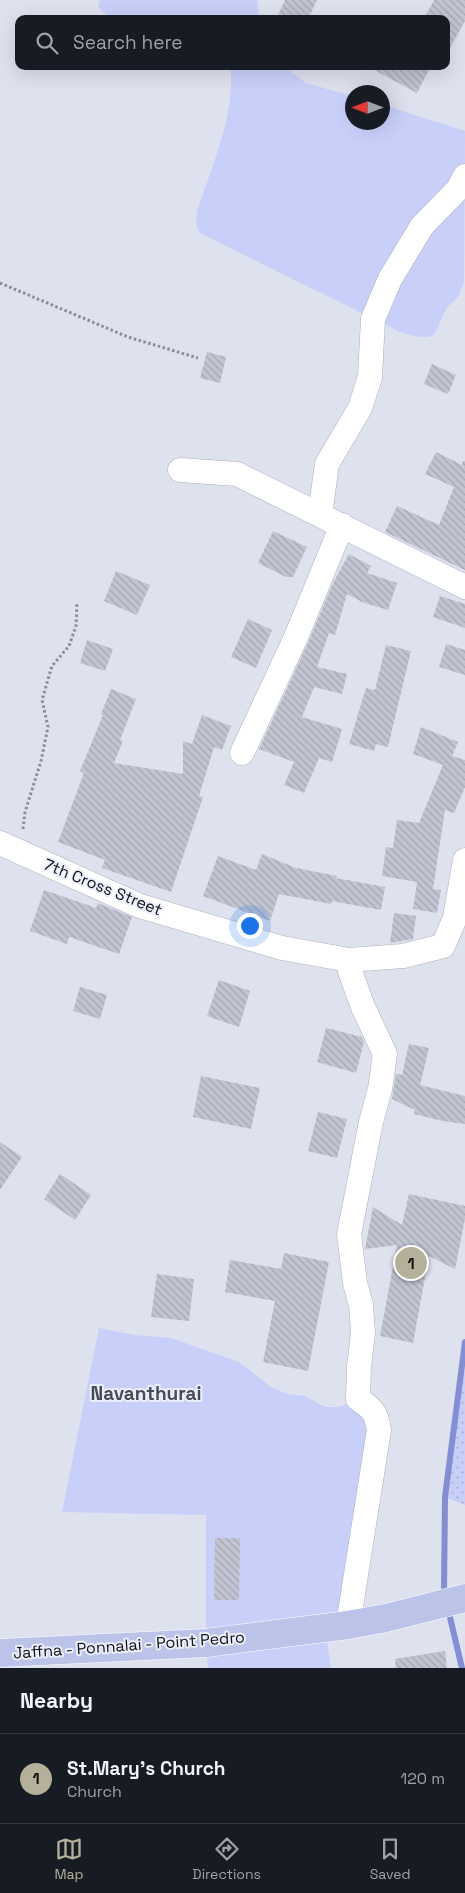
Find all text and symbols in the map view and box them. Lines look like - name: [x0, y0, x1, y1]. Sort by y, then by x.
- search box: [15, 15, 450, 70]
- icon: search: [33, 29, 61, 57]
- text: Search here: [73, 30, 183, 55]
- north arrow: [345, 85, 390, 130]
- street label: 7th Cross Street: [41, 854, 165, 920]
- your location: [237, 913, 263, 939]
- pin: 1: [395, 1244, 427, 1282]
- district label: Navanthurai: [90, 1381, 202, 1406]
- street label: Jaffna - Ponnalai - Point Pedro: [12, 1626, 246, 1664]
- text: Nearby: [20, 1687, 93, 1714]
- text: St.Mary's Church: [67, 1756, 226, 1781]
- text: 1: [32, 1768, 40, 1789]
- text: 120 m: [401, 1768, 445, 1789]
- text: Church: [67, 1781, 122, 1802]
- tab: Map: [54, 1835, 84, 1883]
- tab: Directions: [192, 1835, 261, 1883]
- tab: Saved: [370, 1835, 411, 1883]

